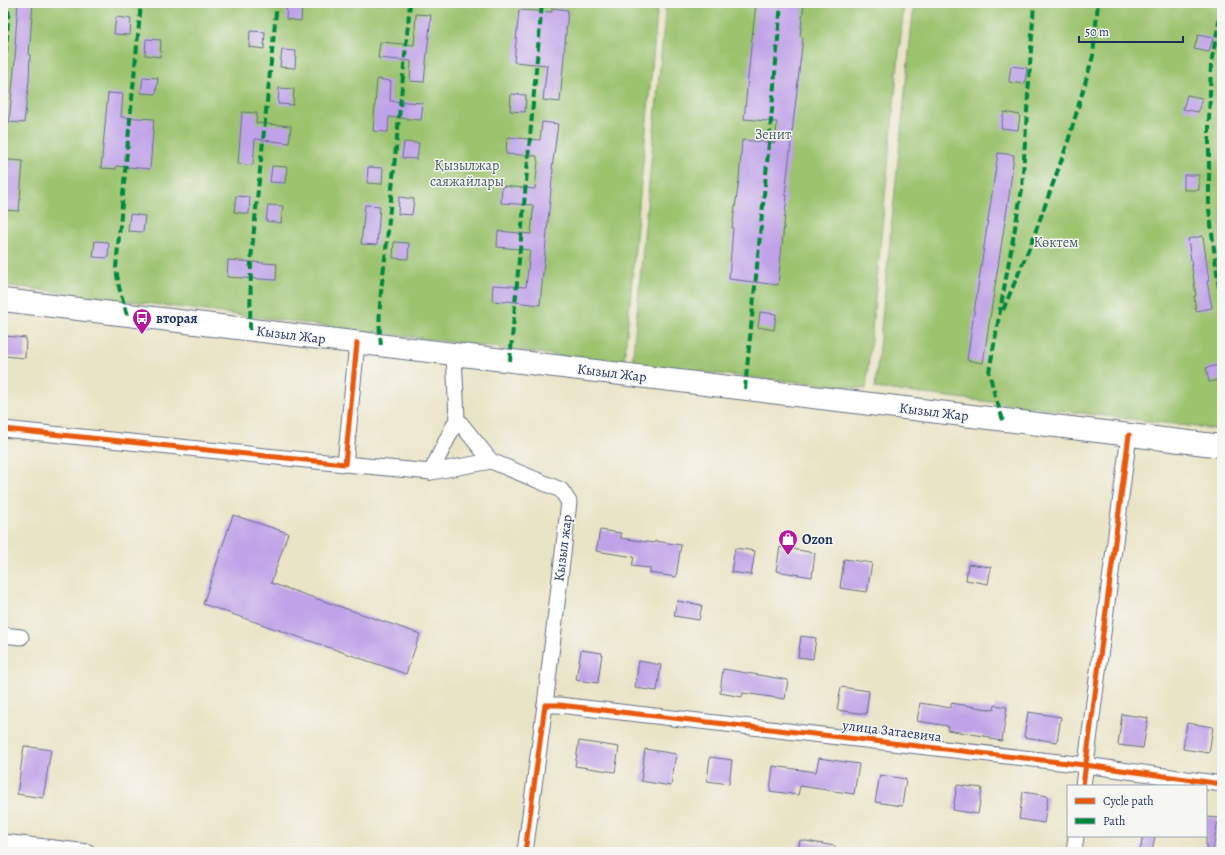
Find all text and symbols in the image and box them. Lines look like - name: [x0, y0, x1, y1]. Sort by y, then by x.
- scale bar: [1079, 18, 1183, 44]
- text: 50 m: [1085, 24, 1109, 40]
- park label: Зенит: [755, 125, 791, 144]
- park label: Қызылжар саяжайлары: [430, 156, 504, 191]
- park label: Көктем: [1034, 233, 1078, 252]
- bus stop icon: вторая: [131, 307, 153, 335]
- place label: вторая: [156, 309, 198, 328]
- street label: Кызыл Жар: [255, 321, 327, 349]
- street label: Кызыл Жар: [576, 359, 648, 387]
- street label: Кызыл Жар: [898, 398, 970, 426]
- street label: Кызыл жар: [549, 513, 577, 583]
- shop icon: Ozon: [777, 528, 799, 556]
- place label: Ozon: [802, 530, 833, 549]
- street label: улица Затаевича: [841, 715, 943, 747]
- legend: [1067, 785, 1207, 837]
- text: Cycle path: [1103, 793, 1154, 809]
- text: Path: [1103, 813, 1126, 829]

